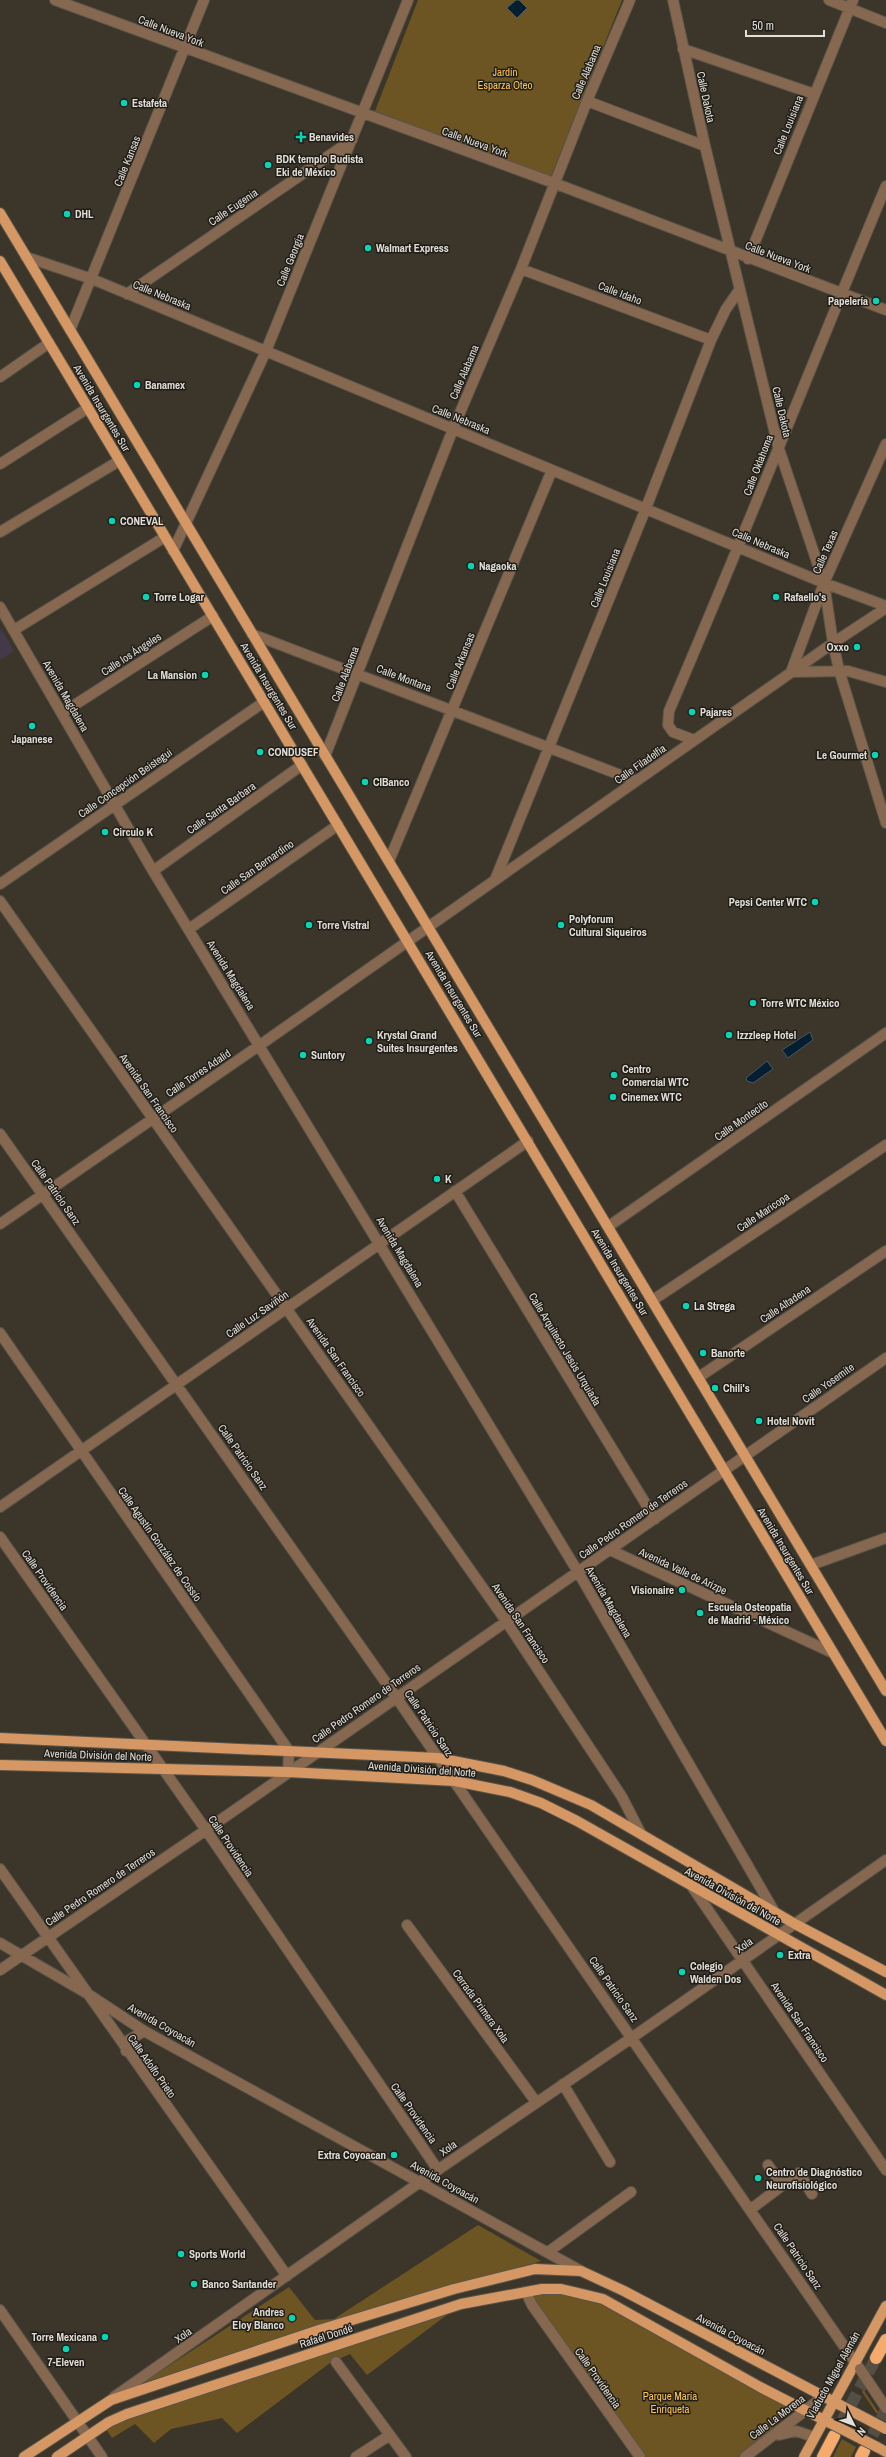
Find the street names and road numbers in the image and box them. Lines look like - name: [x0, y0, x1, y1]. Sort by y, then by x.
- street label: Calle Nueva York: [136, 12, 206, 50]
- street label: Calle Alabama: [568, 42, 604, 102]
- street label: Calle Dakota: [694, 70, 718, 124]
- street label: Calle Louisiana: [770, 93, 806, 157]
- street label: Calle Nueva York: [440, 124, 510, 161]
- street label: Calle Kansas: [111, 133, 144, 188]
- street label: Calle Eugenia: [206, 185, 260, 229]
- street label: Calle Georgia: [273, 232, 307, 288]
- street label: Calle Nueva York: [743, 238, 813, 276]
- street label: Calle Nebraska: [131, 277, 193, 313]
- street label: Calle Idaho: [596, 278, 644, 308]
- street label: Calle Alabama: [446, 342, 482, 402]
- street label: Avenida Insurgentes Sur: [70, 361, 134, 454]
- street label: Calle Dakota: [769, 385, 795, 439]
- street label: Calle Nebraska: [430, 401, 492, 437]
- street label: Calle Oklahoma: [740, 433, 776, 497]
- street label: Calle Nebraska: [730, 525, 792, 561]
- street label: Calle Texas: [809, 527, 841, 576]
- street label: Calle Louisiana: [587, 546, 623, 610]
- street label: Calle los Ángeles: [98, 629, 164, 679]
- street label: Calle Arkansas: [442, 630, 478, 692]
- street label: Avenida Insurgentes Sur: [237, 639, 301, 732]
- street label: Calle Alabama: [328, 644, 362, 704]
- street label: Avenida Magdalena: [39, 657, 92, 734]
- street label: Calle Montana: [374, 661, 434, 695]
- street label: Calle Filadelfia: [611, 741, 669, 787]
- street label: Calle Concepción Beistegui: [75, 745, 175, 821]
- street label: Calle Santa Barbara: [184, 779, 258, 837]
- street label: Calle San Bernardino: [218, 837, 296, 897]
- street label: Avenida Magdalena: [203, 936, 258, 1013]
- street label: Avenida Insurgentes Sur: [422, 947, 486, 1040]
- street label: Calle Torres Adalid: [163, 1046, 233, 1100]
- street label: Avenida San Francisco: [116, 1050, 182, 1135]
- street label: Calle Montecito: [711, 1096, 771, 1144]
- street label: Calle Patricio Sanz: [28, 1156, 84, 1228]
- street label: Calle Maricopa: [734, 1189, 792, 1235]
- street label: Avenida Magdalena: [373, 1213, 427, 1290]
- street label: Avenida Insurgentes Sur: [588, 1225, 652, 1318]
- street label: Calle Altadena: [757, 1282, 813, 1326]
- street label: Calle Luz Saviñón: [223, 1287, 291, 1341]
- street label: Calle Arquitecto Jesús Urquiada: [526, 1290, 604, 1408]
- street label: Avenida San Francisco: [303, 1314, 369, 1399]
- street label: Calle Yosemite: [799, 1360, 857, 1406]
- street label: Calle Patricio Sanz: [215, 1421, 271, 1493]
- street label: Calle Pedro Romero de Terreros: [576, 1476, 691, 1562]
- street label: Calle Agustín González de Cossío: [115, 1484, 205, 1604]
- street label: Avenida Insurgentes Sur: [754, 1504, 818, 1597]
- street label: Avenida Valle de Arizpe: [636, 1544, 729, 1598]
- street label: Calle Providencia: [19, 1547, 71, 1613]
- street label: Avenida Magdalena: [582, 1563, 635, 1640]
- street label: Avenida San Francisco: [488, 1579, 553, 1666]
- street label: Calle Pedro Romero de Terreros: [309, 1660, 424, 1746]
- street label: Calle Patricio Sanz: [402, 1687, 457, 1759]
- street label: Avenida División del Norte: [43, 1746, 152, 1764]
- street label: Avenida División del Norte: [367, 1758, 476, 1780]
- street label: Calle Providencia: [205, 1813, 257, 1879]
- street label: Calle Pedro Romero de Terreros: [42, 1845, 158, 1929]
- street label: Avenida División del Norte: [682, 1863, 783, 1928]
- street label: Xola: [733, 1934, 755, 1956]
- street label: Calle Patricio Sanz: [586, 1953, 642, 2025]
- street label: Cerrada Primera Xola: [450, 1966, 512, 2046]
- street label: Avenida San Francisco: [767, 1978, 832, 2065]
- street label: Avenida Coyoacán: [125, 1999, 198, 2050]
- street label: Calle Adolfo Prieto: [125, 2031, 179, 2101]
- street label: Calle Providencia: [388, 2080, 440, 2146]
- street label: Xola: [437, 2137, 459, 2159]
- street label: Avenida Coyoacán: [407, 2157, 482, 2207]
- street label: Calle Patricio Sanz: [771, 2220, 826, 2292]
- street label: Avenida Coyoacán: [693, 2309, 768, 2358]
- street label: Rafaél Dondé: [298, 2321, 354, 2351]
- street label: Xola: [172, 2324, 194, 2346]
- street label: Viaducto Miguel Alemán: [803, 2329, 863, 2421]
- street label: Calle Providencia: [572, 2345, 624, 2411]
- street label: Calle La Morena: [746, 2391, 808, 2443]

